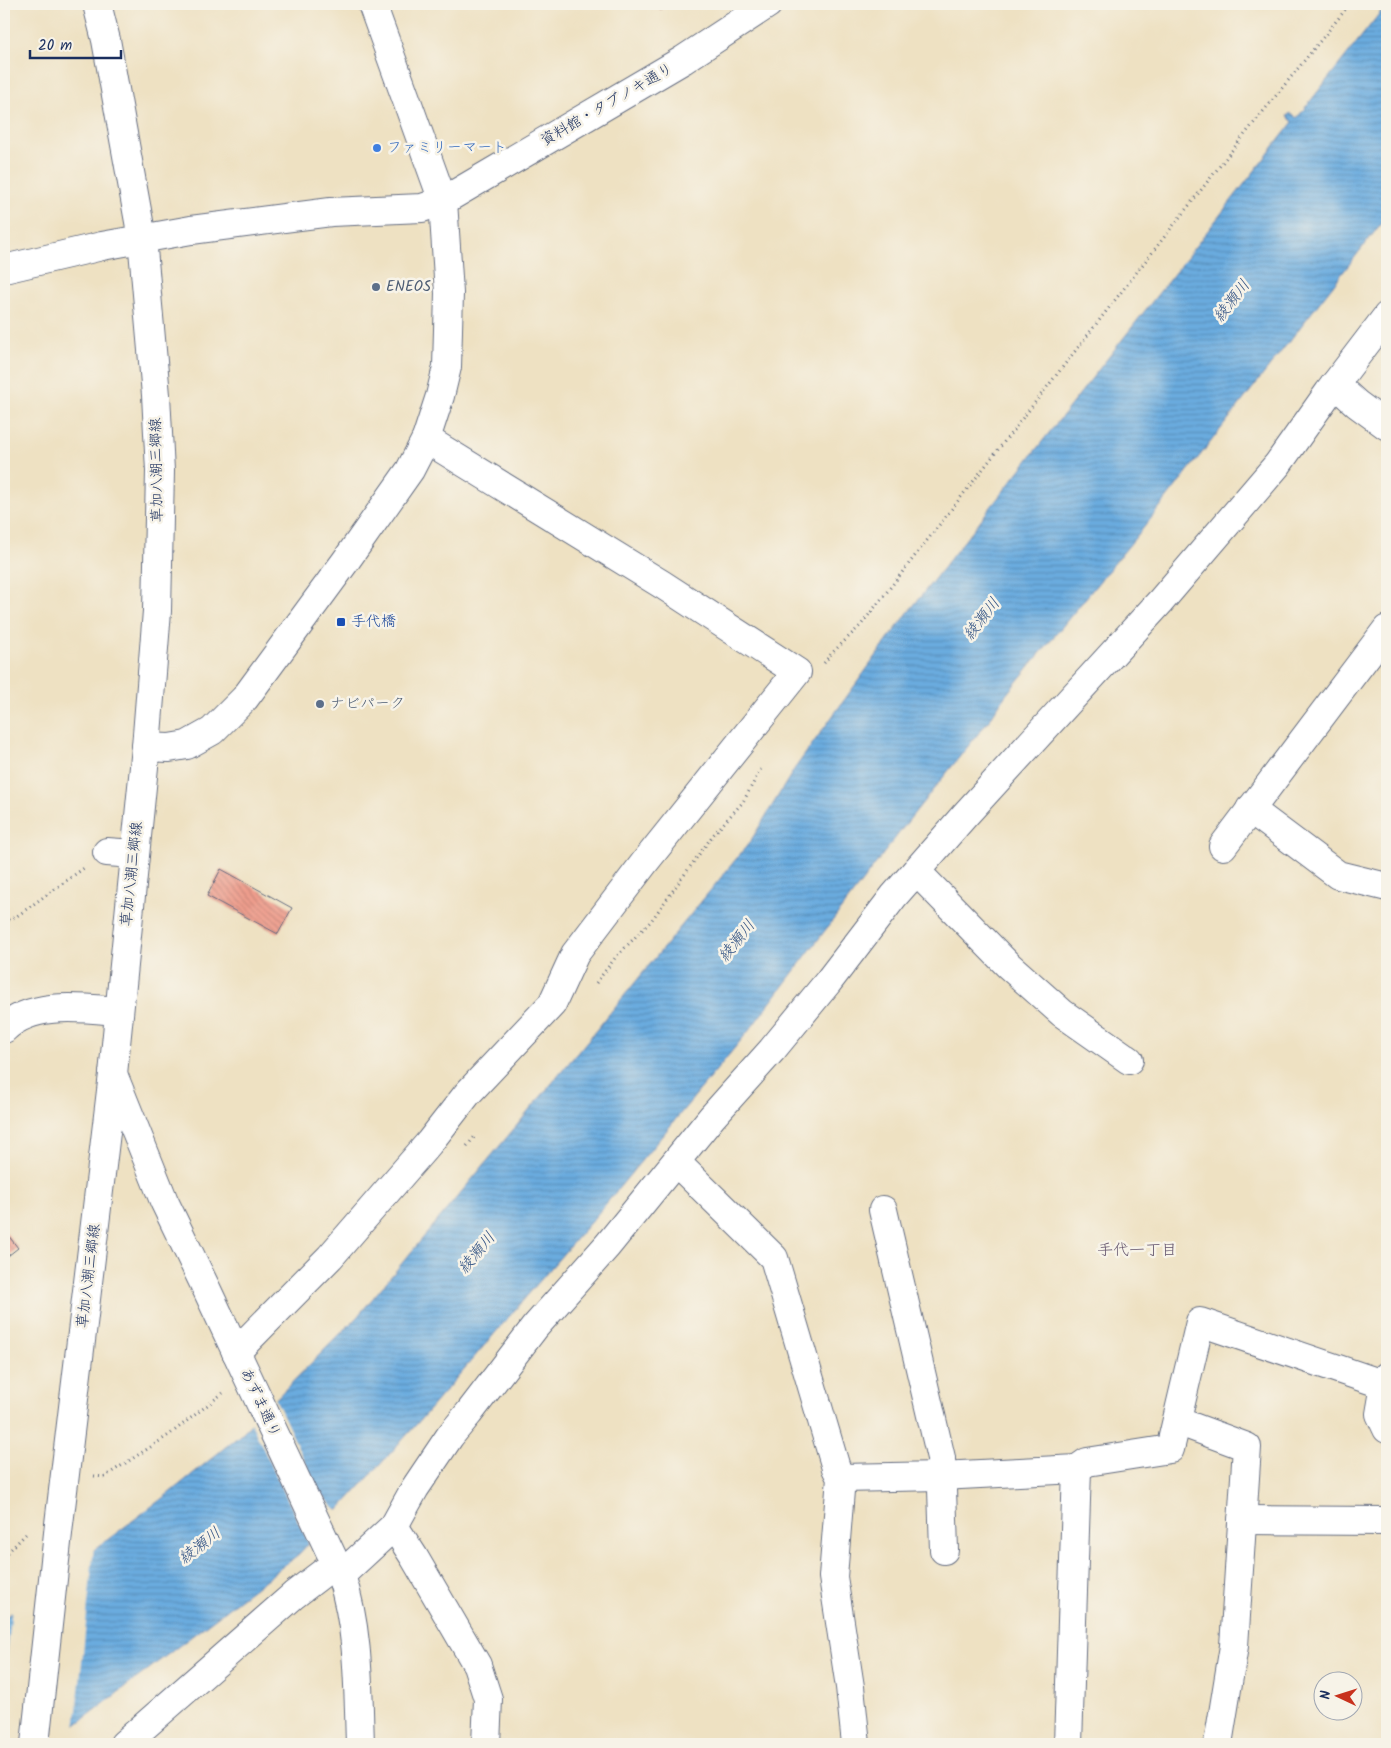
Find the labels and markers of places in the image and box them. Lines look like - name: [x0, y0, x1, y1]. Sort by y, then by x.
- place label: ファミリーマート: [387, 136, 507, 160]
- marker: ファミリーマート: [371, 142, 383, 154]
- place label: ENEOS: [386, 275, 431, 299]
- marker: ENEOS: [370, 281, 382, 293]
- place label: 手代橋: [351, 610, 396, 634]
- marker: 手代橋: [335, 616, 347, 628]
- place label: ナビパーク: [330, 692, 405, 716]
- marker: ナビパーク: [314, 698, 326, 710]

